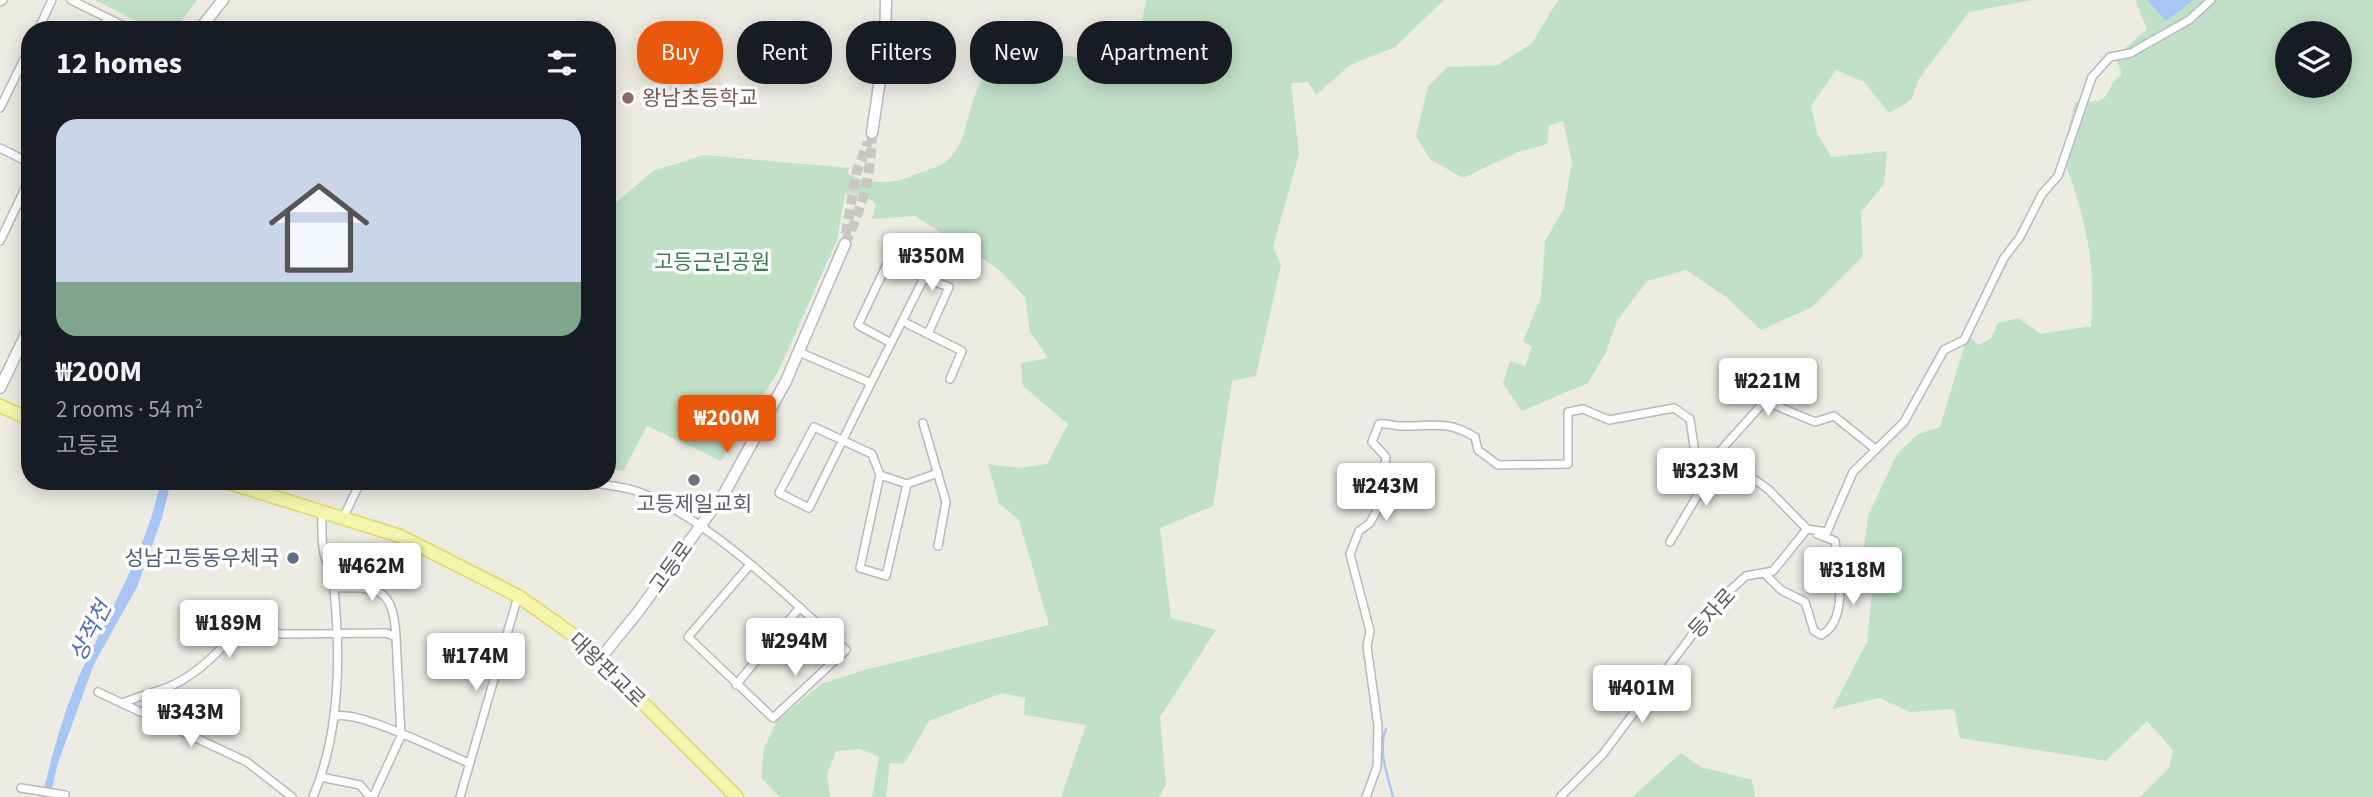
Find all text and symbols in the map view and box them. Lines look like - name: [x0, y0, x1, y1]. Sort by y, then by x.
- chip: Buy: [637, 21, 723, 84]
- chip: Rent: [737, 21, 832, 84]
- chip: Filters: [846, 21, 956, 84]
- chip: New: [970, 21, 1063, 84]
- chip: Apartment: [1077, 21, 1232, 84]
- map controls: [2275, 21, 2352, 98]
- button: layers: [2275, 21, 2352, 98]
- text: 12 homes: [56, 42, 182, 85]
- icon: filters: [543, 44, 581, 82]
- place label: 왕남초등학교: [642, 83, 758, 113]
- marker: 왕남초등학교: [620, 90, 636, 106]
- icon: home: [256, 165, 382, 291]
- pin: ₩350M: [883, 233, 981, 293]
- text: ₩350M: [899, 239, 965, 272]
- park label: 고등근린공원: [654, 247, 770, 277]
- text: ₩200M: [56, 350, 142, 393]
- pin: ₩221M: [1719, 358, 1817, 418]
- text: ₩221M: [1735, 364, 1801, 397]
- text: 2 rooms · 54 m²: [56, 393, 203, 426]
- pin: ₩200M: [678, 396, 776, 455]
- text: ₩200M: [694, 401, 760, 434]
- text: 고등로: [56, 429, 119, 462]
- pin: ₩323M: [1657, 448, 1755, 508]
- text: ₩323M: [1673, 454, 1739, 487]
- pin: ₩243M: [1337, 463, 1435, 523]
- text: ₩243M: [1353, 469, 1419, 502]
- marker: 고등제일교회: [686, 472, 702, 488]
- place label: 고등제일교회: [636, 489, 752, 519]
- street label: 고등로: [642, 535, 700, 599]
- place label: 성남고등동우체국: [124, 543, 279, 573]
- pin: ₩462M: [323, 544, 421, 603]
- pin: ₩318M: [1804, 548, 1902, 607]
- text: ₩462M: [339, 549, 405, 582]
- marker: 성남고등동우체국: [285, 550, 301, 566]
- text: ₩318M: [1820, 553, 1886, 586]
- street label: 등자로: [1681, 581, 1743, 645]
- water label: 상적천: [61, 593, 121, 667]
- pin: ₩189M: [180, 600, 278, 660]
- text: ₩189M: [196, 606, 262, 639]
- pin: ₩294M: [746, 618, 844, 678]
- text: ₩294M: [762, 624, 828, 657]
- street label: 대왕판교로: [562, 626, 652, 714]
- pin: ₩174M: [427, 634, 525, 693]
- text: ₩174M: [443, 639, 509, 672]
- pin: ₩401M: [1593, 666, 1691, 725]
- text: ₩401M: [1609, 671, 1675, 704]
- pin: ₩343M: [142, 690, 240, 749]
- text: ₩343M: [158, 695, 224, 728]

